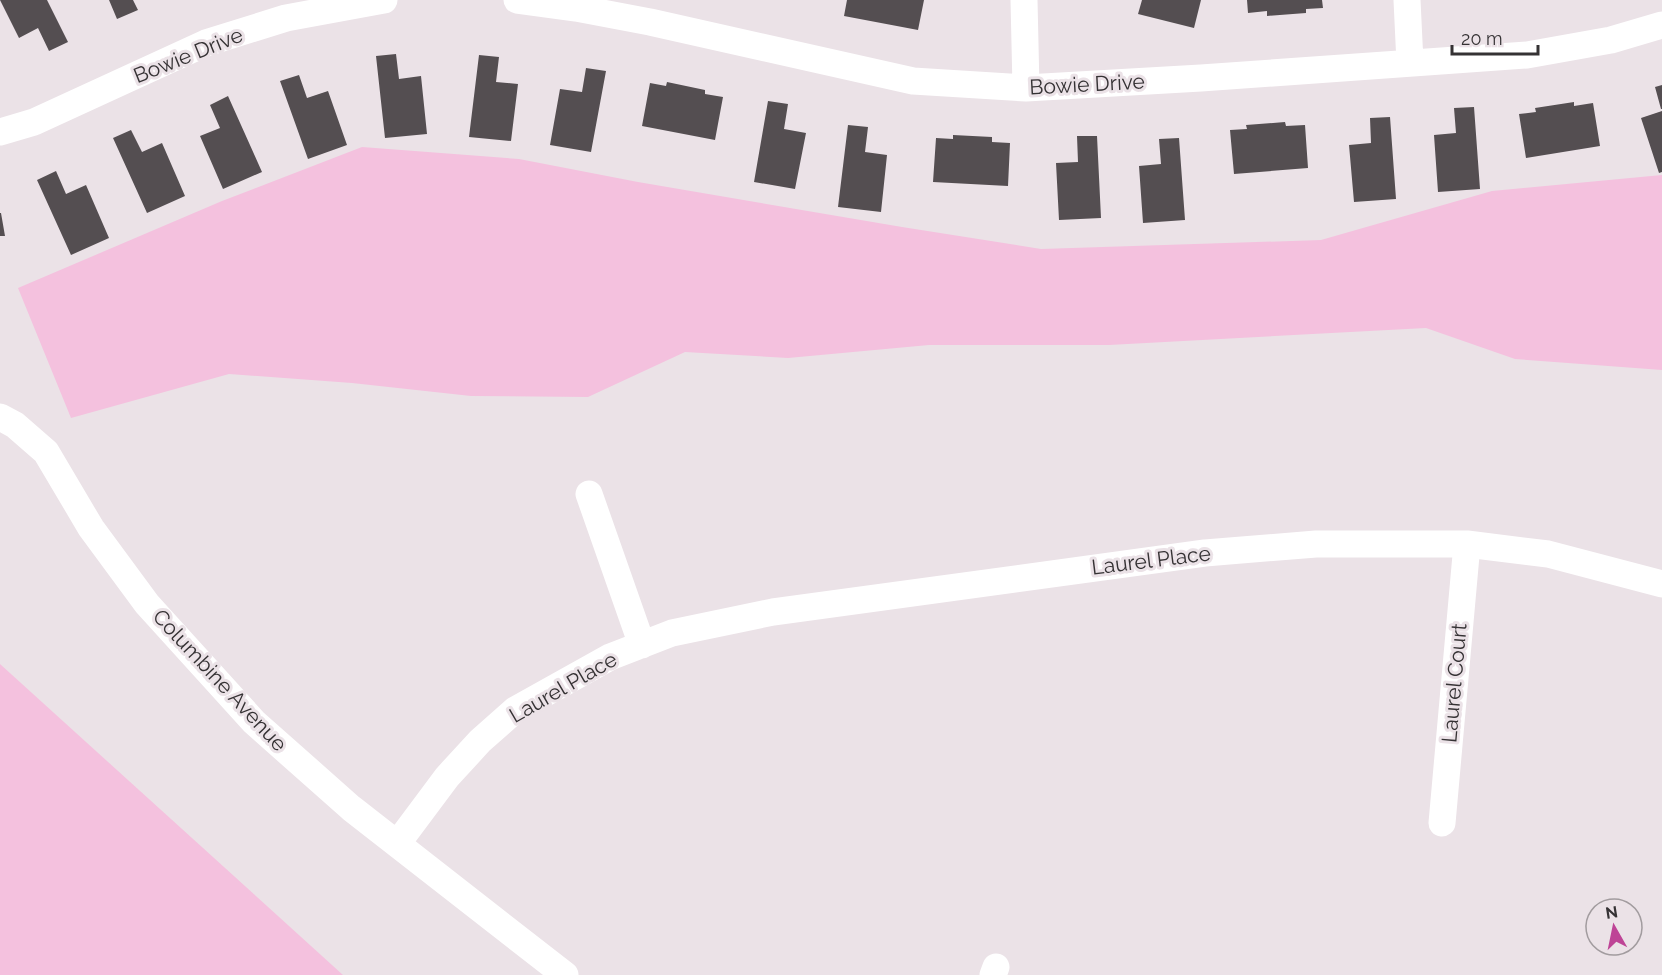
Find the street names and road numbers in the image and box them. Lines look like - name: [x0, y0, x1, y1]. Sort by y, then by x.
- street label: Bowie Drive: [130, 22, 246, 88]
- street label: Bowie Drive: [1029, 68, 1145, 100]
- street label: Laurel Place: [1090, 540, 1212, 580]
- street label: Columbine Avenue: [148, 604, 292, 756]
- street label: Laurel Court: [1436, 622, 1472, 744]
- street label: Laurel Place: [505, 646, 621, 728]

